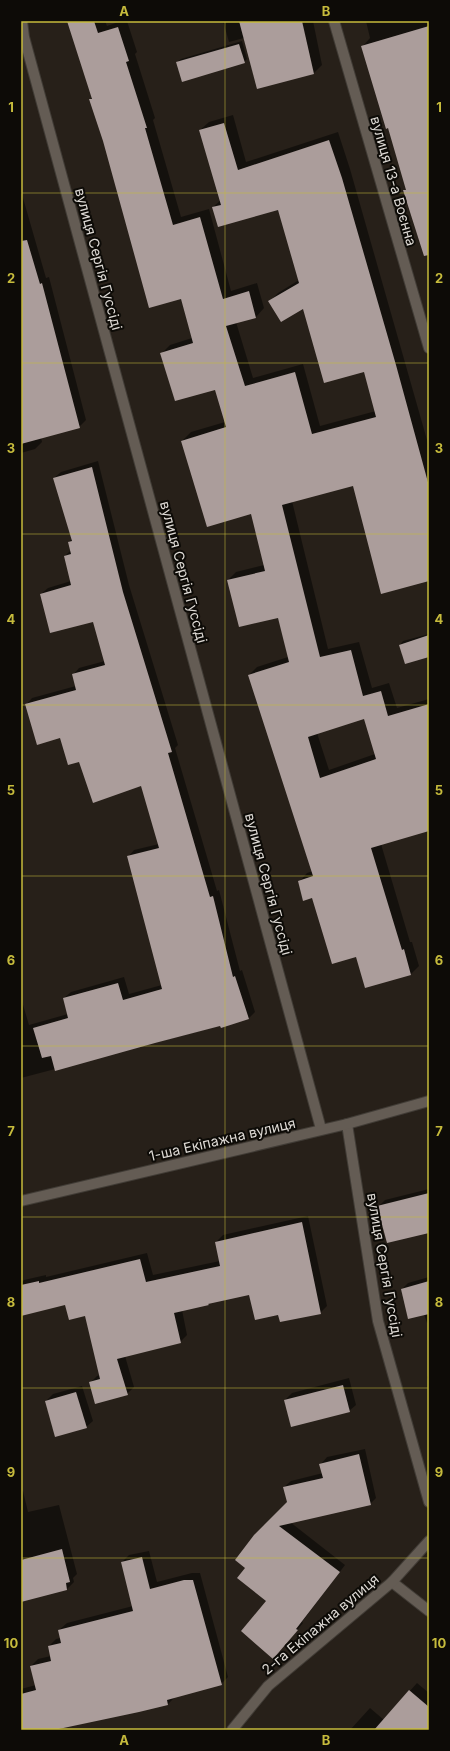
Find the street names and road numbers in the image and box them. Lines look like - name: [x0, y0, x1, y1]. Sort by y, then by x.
- street label: вулиця 13-а Воєнна: [367, 114, 421, 248]
- street label: вулиця Сергія Гуссіді: [72, 186, 126, 332]
- street label: вулиця Сергія Гуссіді: [157, 499, 211, 645]
- street label: вулиця Сергія Гуссіді: [242, 811, 296, 957]
- street label: 1-ша Екіпажна вулиця: [147, 1114, 297, 1164]
- street label: вулиця Сергія Гуссіді: [364, 1191, 406, 1339]
- street label: 2-га Екіпажна вулиця: [258, 1570, 382, 1678]

